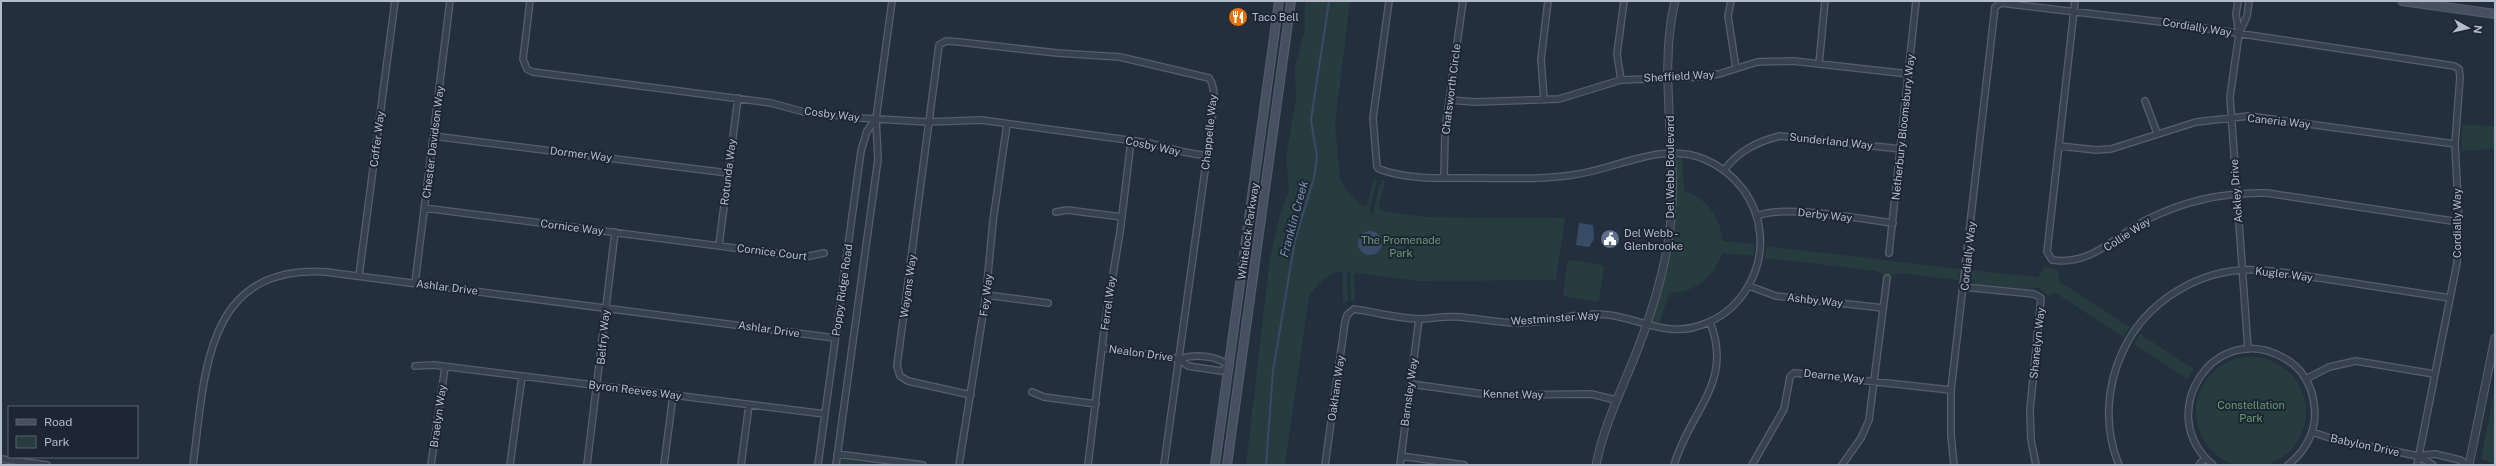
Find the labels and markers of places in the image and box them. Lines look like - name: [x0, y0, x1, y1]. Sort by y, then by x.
- restaurant icon: Taco Bell: [1227, 6, 1249, 28]
- place label: Taco Bell: [1252, 11, 1299, 23]
- place label: Del Webb - Glenbrooke: [1624, 227, 1683, 252]
- public building icon: Del Webb - Glenbrooke: [1599, 228, 1621, 250]

